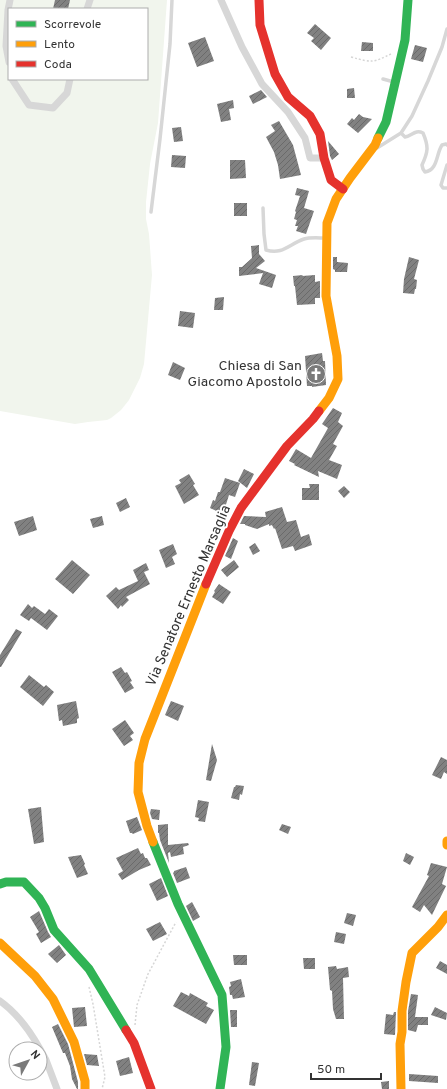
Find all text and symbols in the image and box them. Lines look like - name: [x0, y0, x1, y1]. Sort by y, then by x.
- legend: [8, 8, 148, 80]
- text: Scorrevole: [44, 17, 101, 33]
- text: Lento: [44, 37, 75, 53]
- text: Coda: [44, 57, 72, 73]
- place label: Chiesa di San Giacomo Apostolo: [188, 358, 302, 391]
- church icon: Chiesa di San Giacomo Apostolo: [305, 363, 327, 385]
- street label: Via Senatore Ernesto Marsaglia: [143, 503, 235, 689]
- north arrow: [8, 1041, 48, 1081]
- text: N: [27, 1048, 43, 1063]
- scale bar: [311, 1055, 381, 1081]
- text: 50 m: [317, 1062, 345, 1078]

